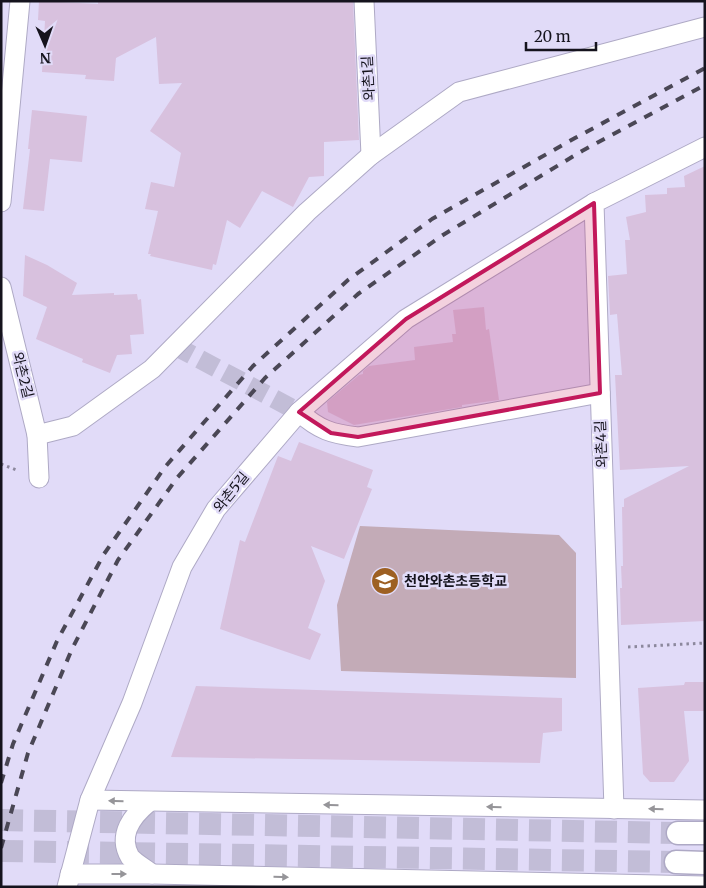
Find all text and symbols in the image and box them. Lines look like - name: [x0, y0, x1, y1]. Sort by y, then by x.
- north arrow: [20, 20, 70, 70]
- scale bar: [526, 20, 596, 52]
- text: 20 m: [534, 27, 571, 46]
- text: N: [40, 49, 51, 67]
- street label: 와촌1길: [358, 55, 378, 101]
- street label: 와촌2길: [9, 350, 37, 400]
- street label: 와촌4길: [591, 420, 611, 468]
- street label: 와촌5길: [209, 468, 253, 516]
- school or university icon: 천안와촌초등학교: [370, 566, 400, 596]
- place label: 천안와촌초등학교: [404, 572, 507, 590]
- one-way arrow: [108, 797, 124, 805]
- one-way arrow: [323, 800, 339, 808]
- one-way arrow: [485, 803, 501, 811]
- one-way arrow: [648, 805, 664, 813]
- one-way arrow: [111, 870, 127, 878]
- one-way arrow: [273, 873, 289, 881]

